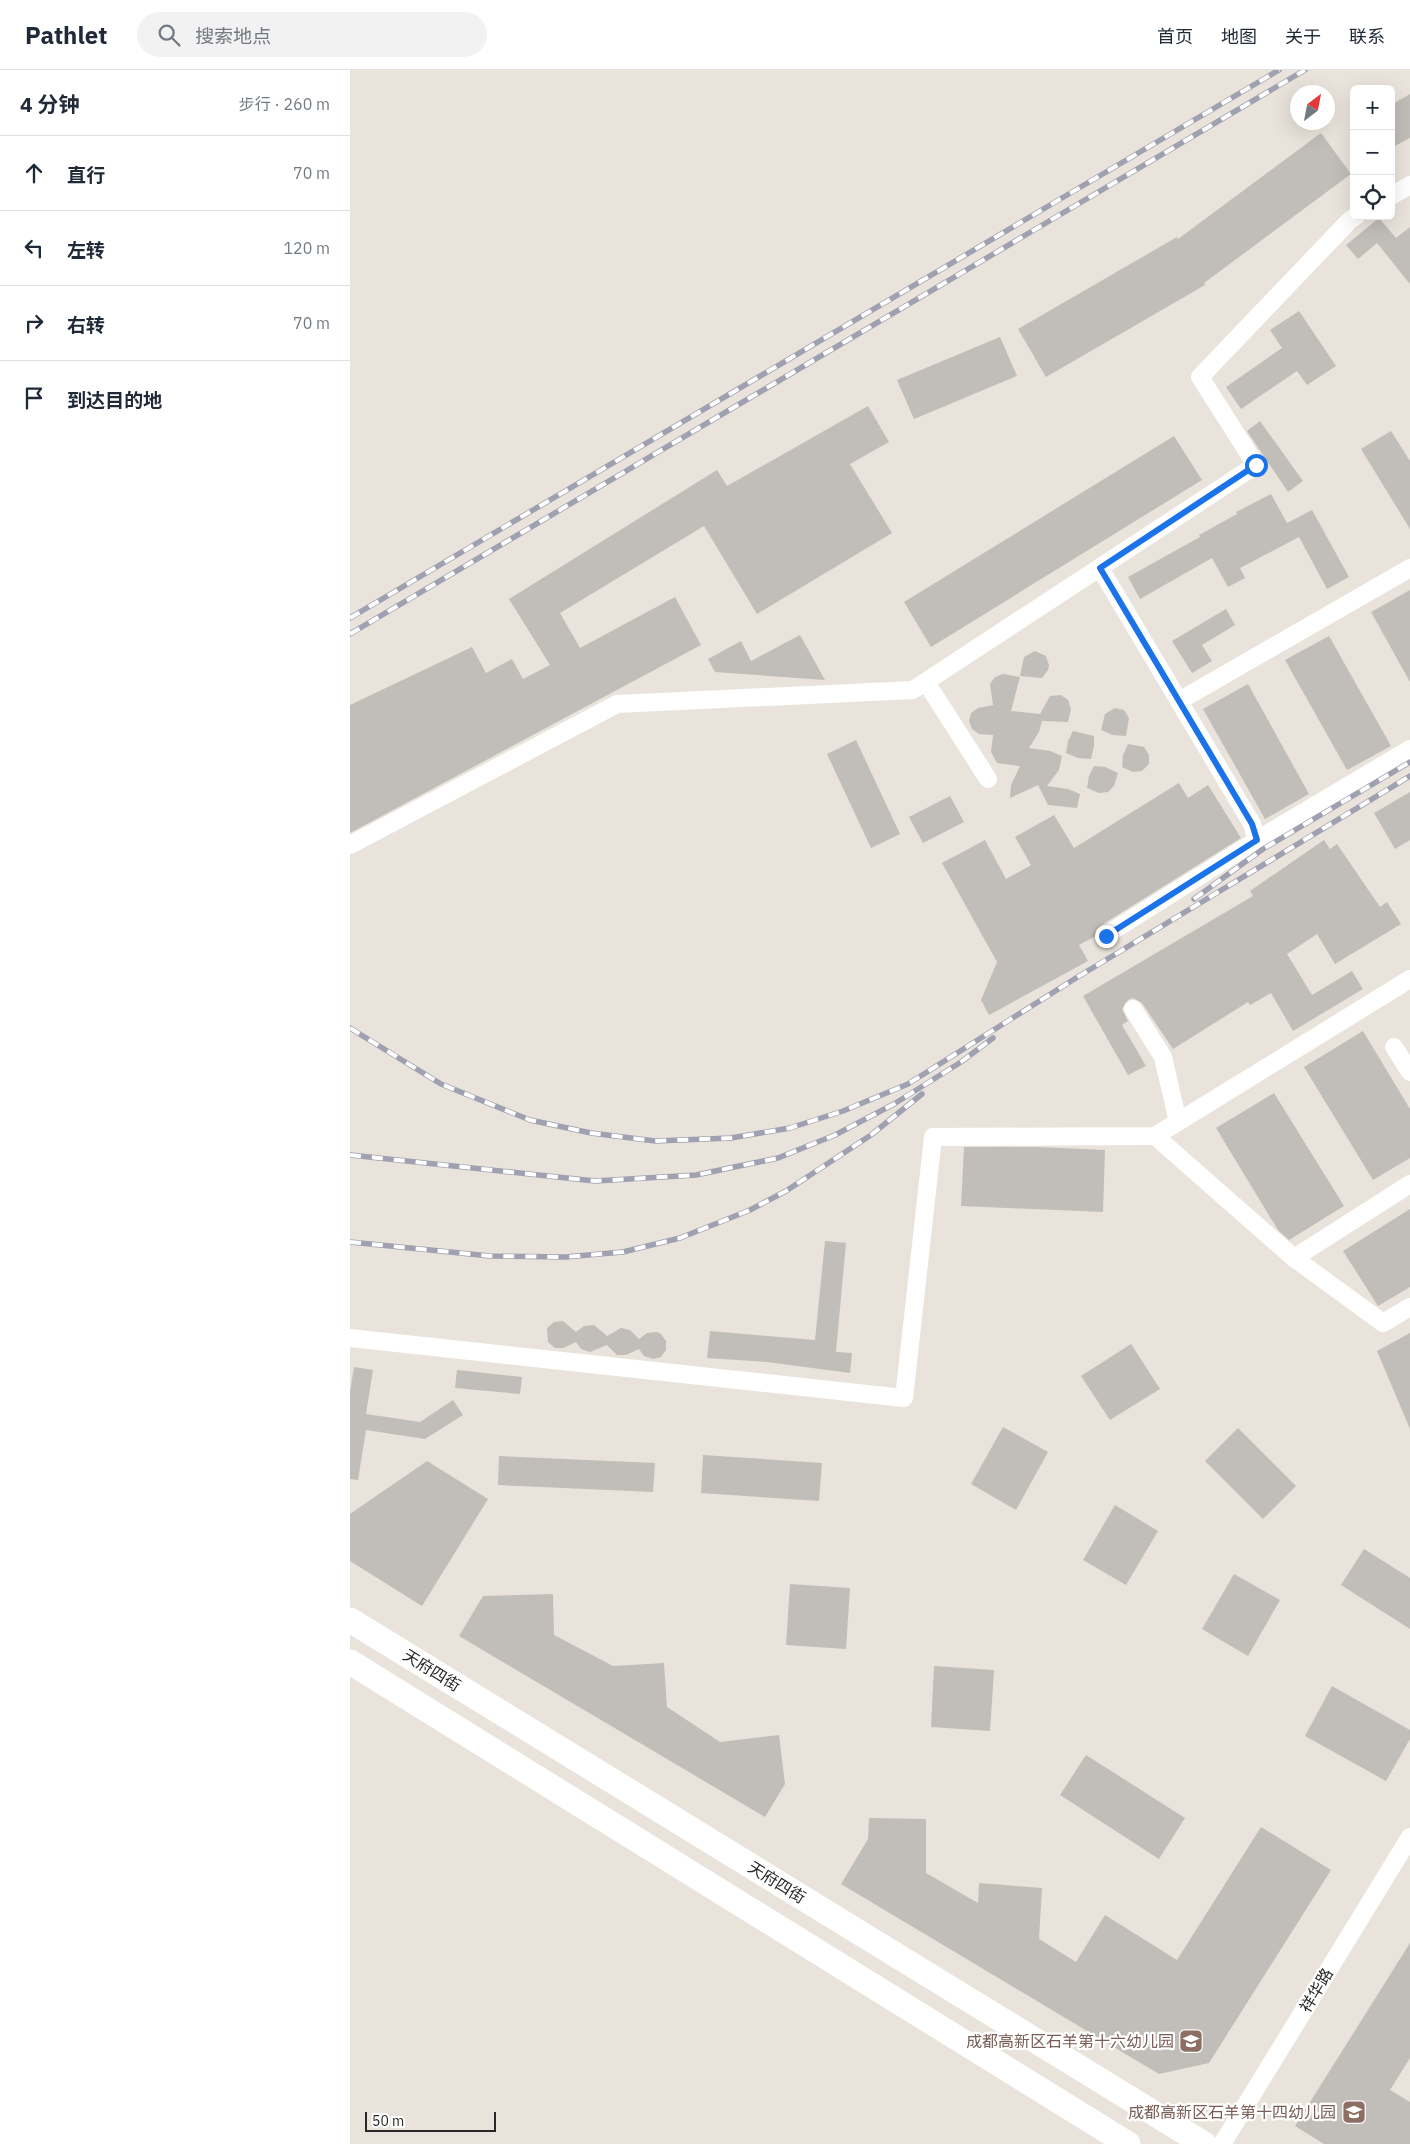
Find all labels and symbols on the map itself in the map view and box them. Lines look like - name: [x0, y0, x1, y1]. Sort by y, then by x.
- north arrow: [1290, 85, 1335, 130]
- route start: [1245, 454, 1268, 477]
- route end: [1095, 925, 1118, 948]
- street label: 天府四街: [400, 1645, 464, 1695]
- street label: 天府四街: [745, 1857, 809, 1907]
- street label: 祥华路: [1295, 1964, 1337, 2016]
- school or university icon: 成都高新区石羊第十六幼儿园: [1178, 2028, 1204, 2054]
- place label: 成都高新区石羊第十六幼儿园: [966, 2031, 1174, 2051]
- school or university icon: 成都高新区石羊第十四幼儿园: [1341, 2099, 1367, 2125]
- place label: 成都高新区石羊第十四幼儿园: [1128, 2102, 1336, 2122]
- scale bar: [365, 2109, 496, 2132]

